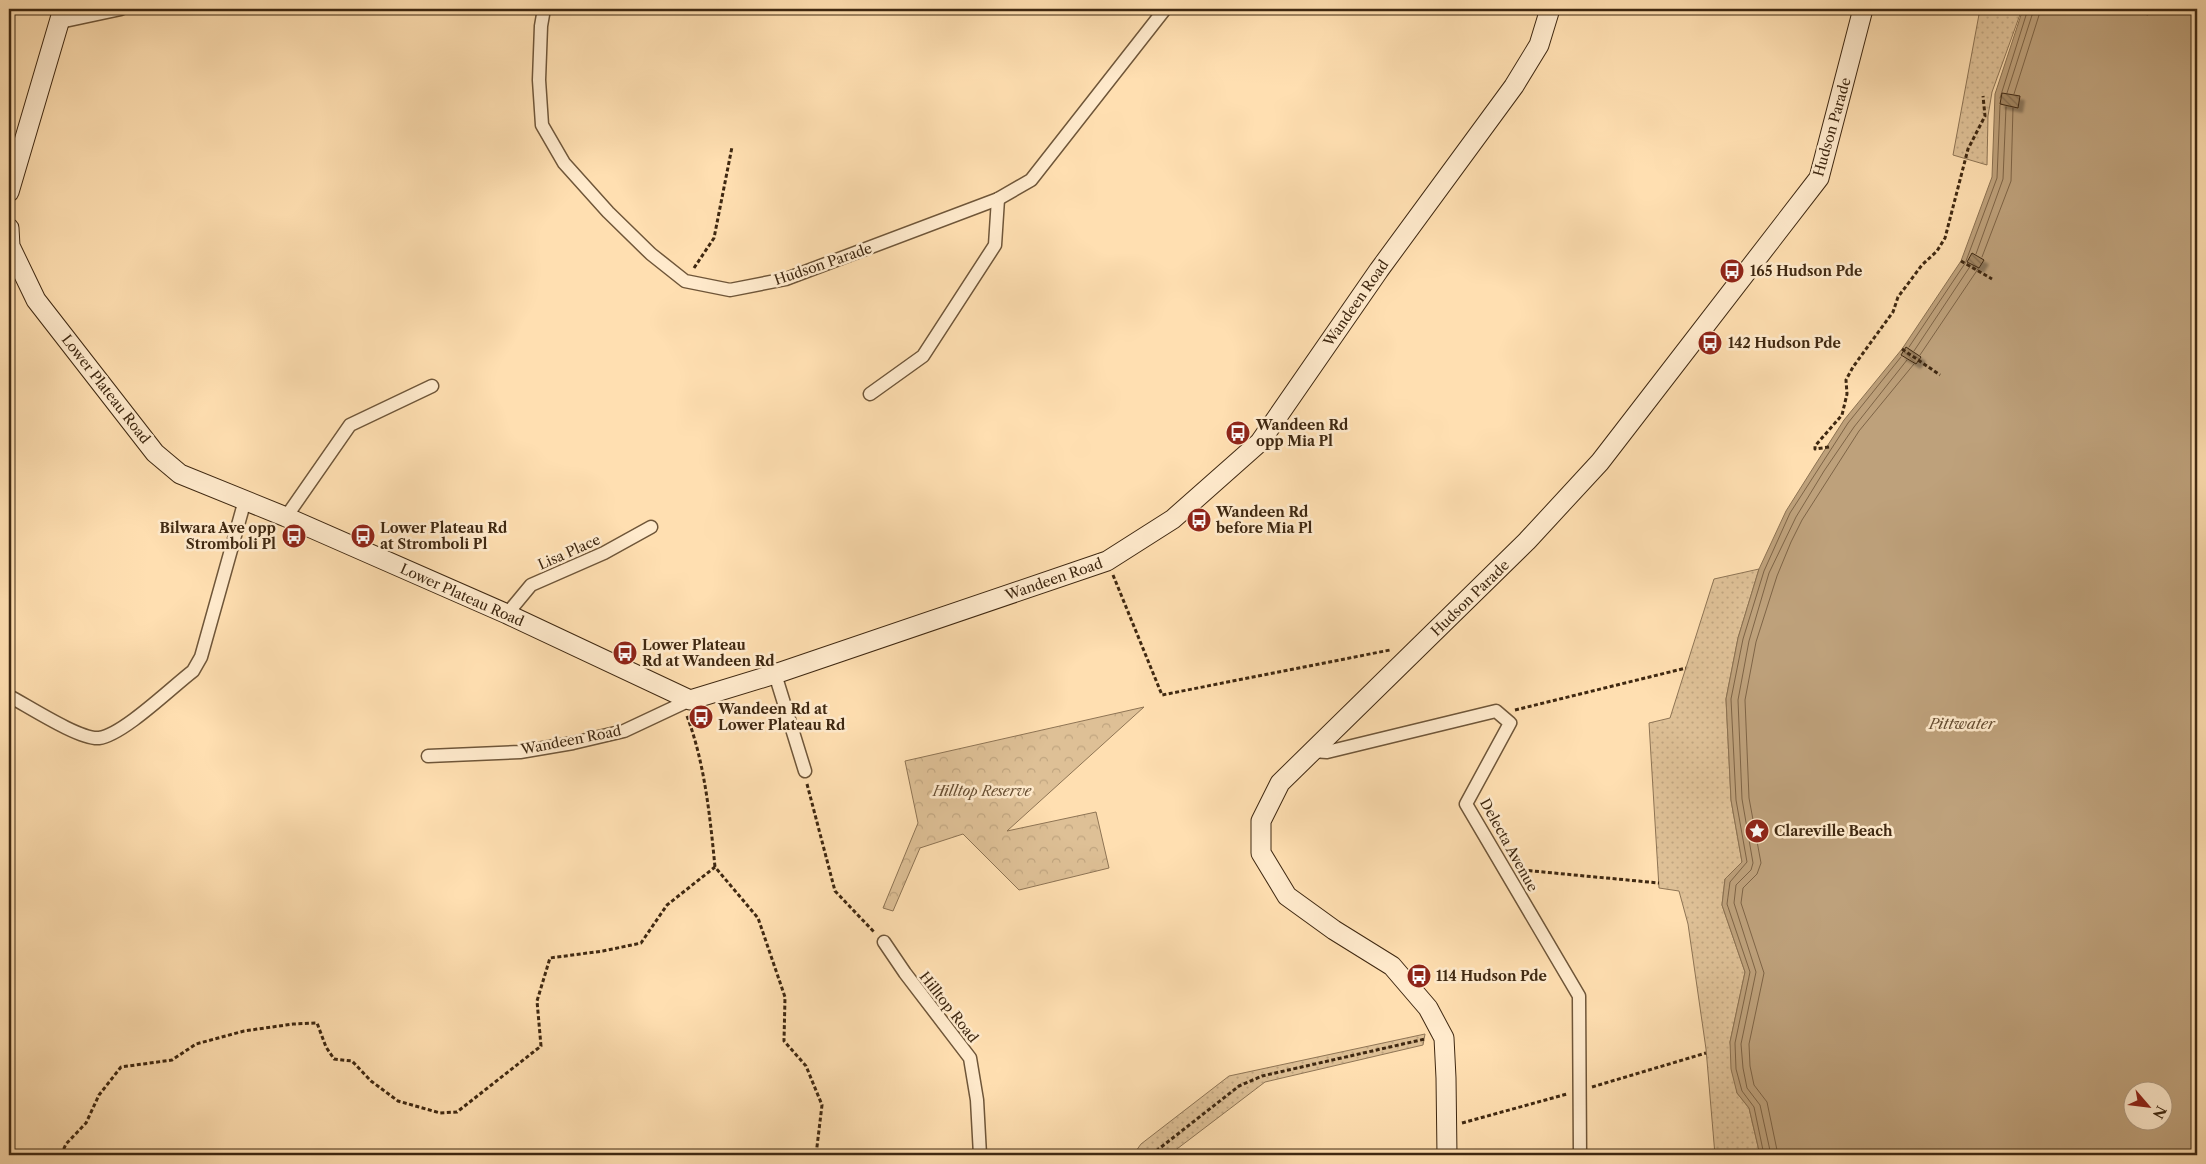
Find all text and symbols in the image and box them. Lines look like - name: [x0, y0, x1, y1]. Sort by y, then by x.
- street label: Hudson Parade: [1809, 75, 1855, 179]
- street label: Hudson Parade: [772, 239, 874, 289]
- street label: Wandeen Road: [1319, 256, 1393, 351]
- bus stop icon: 165 Hudson Pde: [1719, 258, 1745, 284]
- place label: 165 Hudson Pde: [1750, 262, 1862, 280]
- bus stop icon: 142 Hudson Pde: [1697, 330, 1723, 356]
- street label: Lower Plateau Road: [58, 331, 155, 448]
- place label: 142 Hudson Pde: [1728, 334, 1841, 352]
- place label: Wandeen Rd opp Mia Pl: [1255, 416, 1349, 450]
- bus stop icon: Wandeen Rd opp Mia Pl: [1225, 420, 1251, 446]
- place label: Wandeen Rd before Mia Pl: [1215, 503, 1313, 537]
- bus stop icon: Wandeen Rd before Mia Pl: [1186, 507, 1212, 533]
- place label: Bilwara Ave opp Stromboli Pl: [159, 519, 276, 553]
- place label: Lower Plateau Rd at Stromboli Pl: [380, 519, 508, 553]
- bus stop icon: Bilwara Ave opp Stromboli Pl: [281, 523, 307, 549]
- bus stop icon: Lower Plateau Rd at Stromboli Pl: [350, 523, 376, 549]
- street label: Lisa Place: [535, 530, 603, 574]
- street label: Wandeen Road: [1002, 554, 1105, 604]
- street label: Hudson Parade: [1427, 556, 1513, 640]
- street label: Lower Plateau Road: [397, 560, 527, 631]
- place label: Lower Plateau Rd at Wandeen Rd: [642, 636, 775, 670]
- bus stop icon: Lower Plateau Rd at Wandeen Rd: [612, 640, 638, 666]
- place label: Wandeen Rd at Lower Plateau Rd: [717, 700, 846, 734]
- bus stop icon: Wandeen Rd at Lower Plateau Rd: [688, 704, 714, 730]
- water label: Pittwater: [1928, 714, 1996, 733]
- street label: Wandeen Road: [518, 721, 623, 759]
- park label: Hilltop Reserve: [932, 782, 1033, 800]
- street label: Delecta Avenue: [1476, 795, 1542, 895]
- place icon: Clareville Beach: [1744, 818, 1770, 844]
- place label: Clareville Beach: [1774, 822, 1893, 840]
- bus stop icon: 114 Hudson Pde: [1406, 963, 1432, 989]
- place label: 114 Hudson Pde: [1436, 967, 1547, 985]
- street label: Hilltop Road: [916, 968, 983, 1046]
- north arrow: [2124, 1082, 2174, 1132]
- text: N: [2149, 1103, 2170, 1122]

